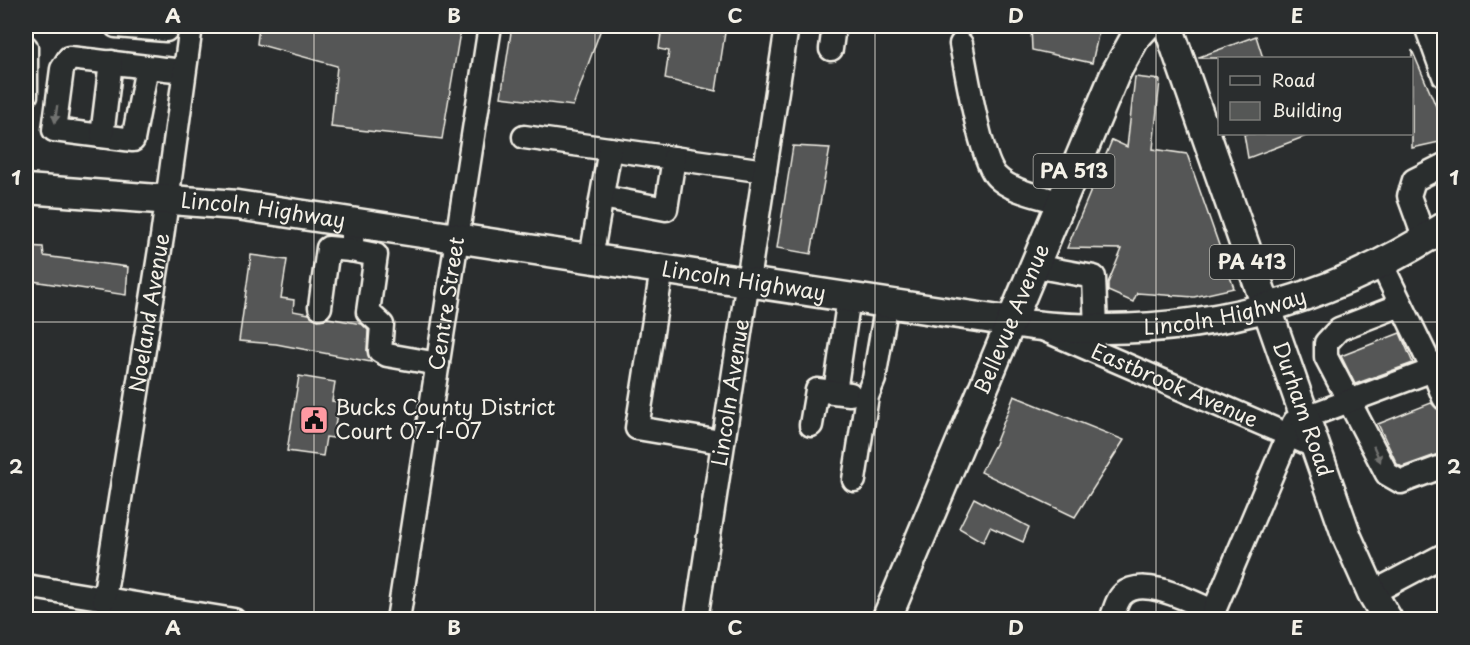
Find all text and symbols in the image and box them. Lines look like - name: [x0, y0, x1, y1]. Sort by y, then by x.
- text: A: [165, 0, 181, 30]
- text: B: [447, 0, 461, 30]
- text: C: [727, 0, 743, 30]
- text: D: [1008, 0, 1024, 30]
- text: E: [1291, 0, 1303, 30]
- legend: [1218, 57, 1413, 135]
- text: Road: [1272, 66, 1316, 93]
- text: Building: [1272, 96, 1342, 123]
- one-way arrow: [51, 104, 60, 123]
- road number: PA 513: [1034, 154, 1114, 188]
- text: 1: [11, 162, 21, 192]
- text: 1: [1449, 162, 1459, 192]
- street label: Lincoln Highway: [180, 183, 348, 235]
- street label: Noeland Avenue: [119, 230, 176, 394]
- street label: Centre Street: [419, 234, 471, 373]
- street label: Bellevue Avenue: [964, 238, 1056, 399]
- road number: PA 413: [1210, 245, 1294, 279]
- street label: Lincoln Highway: [660, 251, 828, 308]
- street label: Lincoln Highway: [1142, 279, 1310, 342]
- street label: Lincoln Avenue: [702, 316, 756, 468]
- street label: Eastbrook Avenue: [1087, 334, 1264, 434]
- street label: Durham Road: [1266, 336, 1343, 481]
- place label: Bucks County District Court 07-1-07: [335, 390, 555, 446]
- public building icon: Bucks County District Court 07-1-07: [298, 404, 330, 436]
- one-way arrow: [1372, 445, 1382, 463]
- text: 2: [9, 451, 23, 481]
- text: 2: [1447, 451, 1461, 481]
- text: A: [165, 612, 181, 642]
- text: B: [447, 612, 461, 642]
- text: C: [727, 612, 743, 642]
- text: D: [1008, 612, 1024, 642]
- text: E: [1291, 612, 1303, 642]

